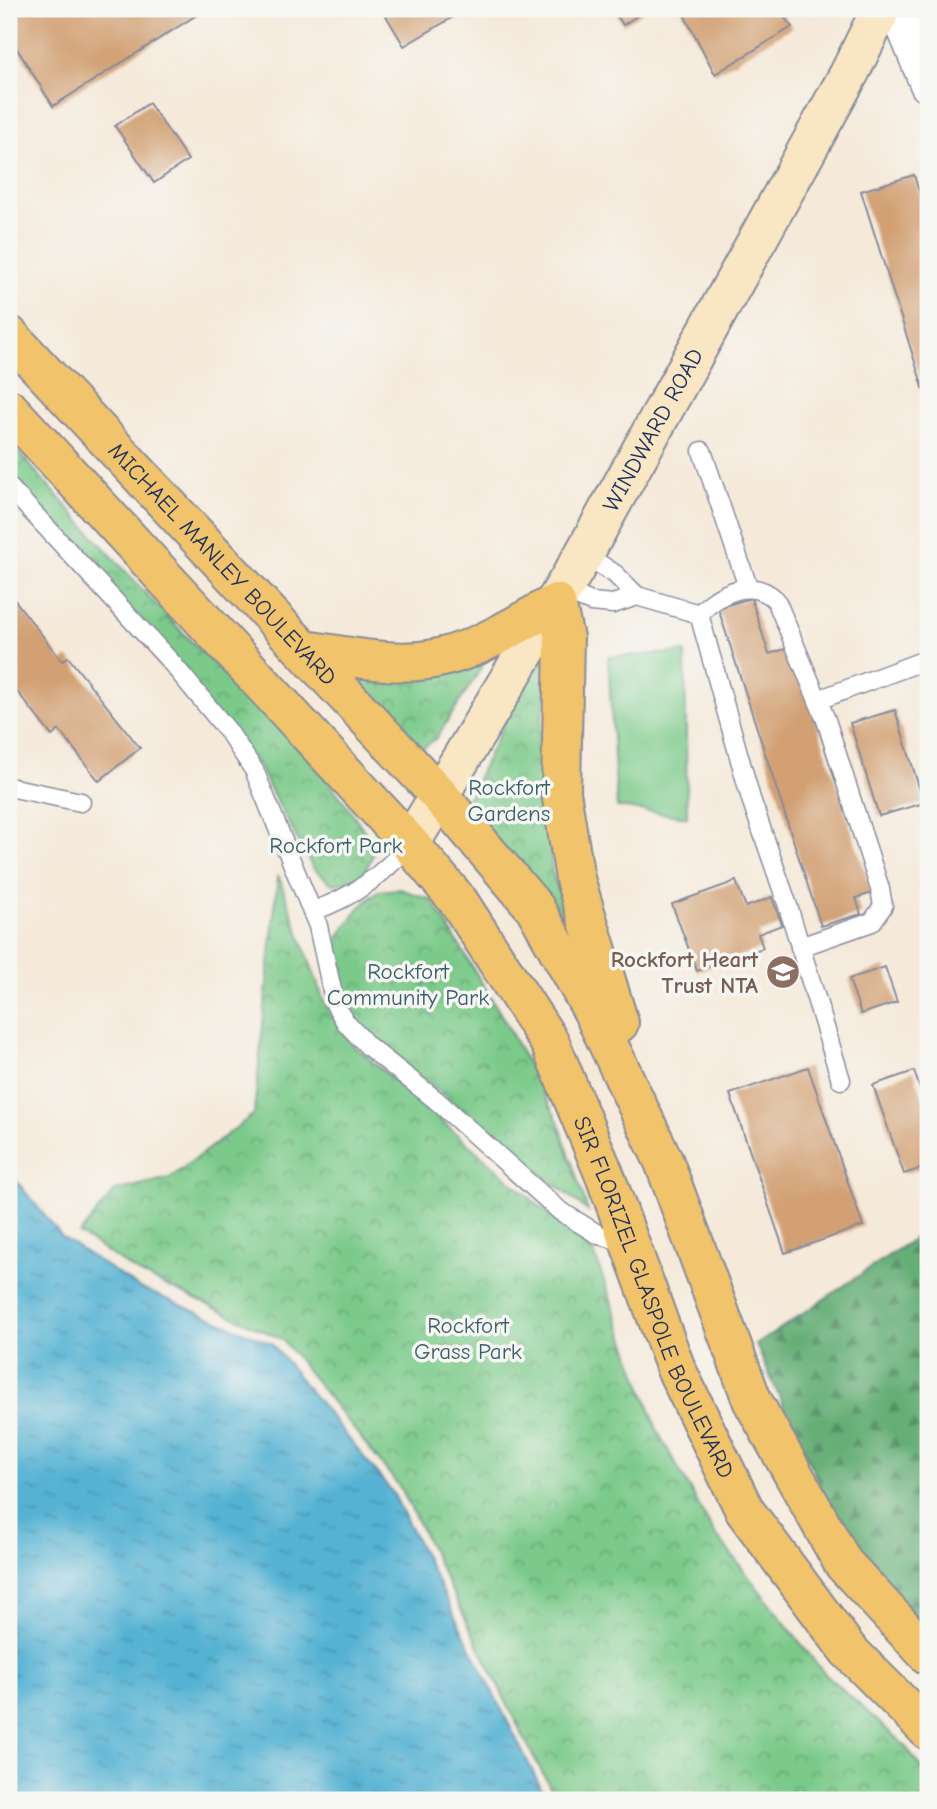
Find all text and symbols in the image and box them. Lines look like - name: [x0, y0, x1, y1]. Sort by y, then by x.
- street label: WINDWARD ROAD: [597, 344, 709, 516]
- street label: MICHAEL MANLEY BOULEVARD: [102, 437, 342, 691]
- park label: Rockfort Gardens: [468, 774, 551, 827]
- park label: Rockfort Park: [269, 832, 403, 859]
- place label: Rockfort Heart Trust NTA: [611, 946, 758, 999]
- school or university icon: Rockfort Heart Trust NTA: [764, 953, 802, 991]
- park label: Rockfort Community Park: [327, 958, 489, 1011]
- street label: SIR FLORIZEL GLASPOLE BOULEVARD: [568, 1112, 740, 1483]
- park label: Rockfort Grass Park: [414, 1312, 522, 1365]

